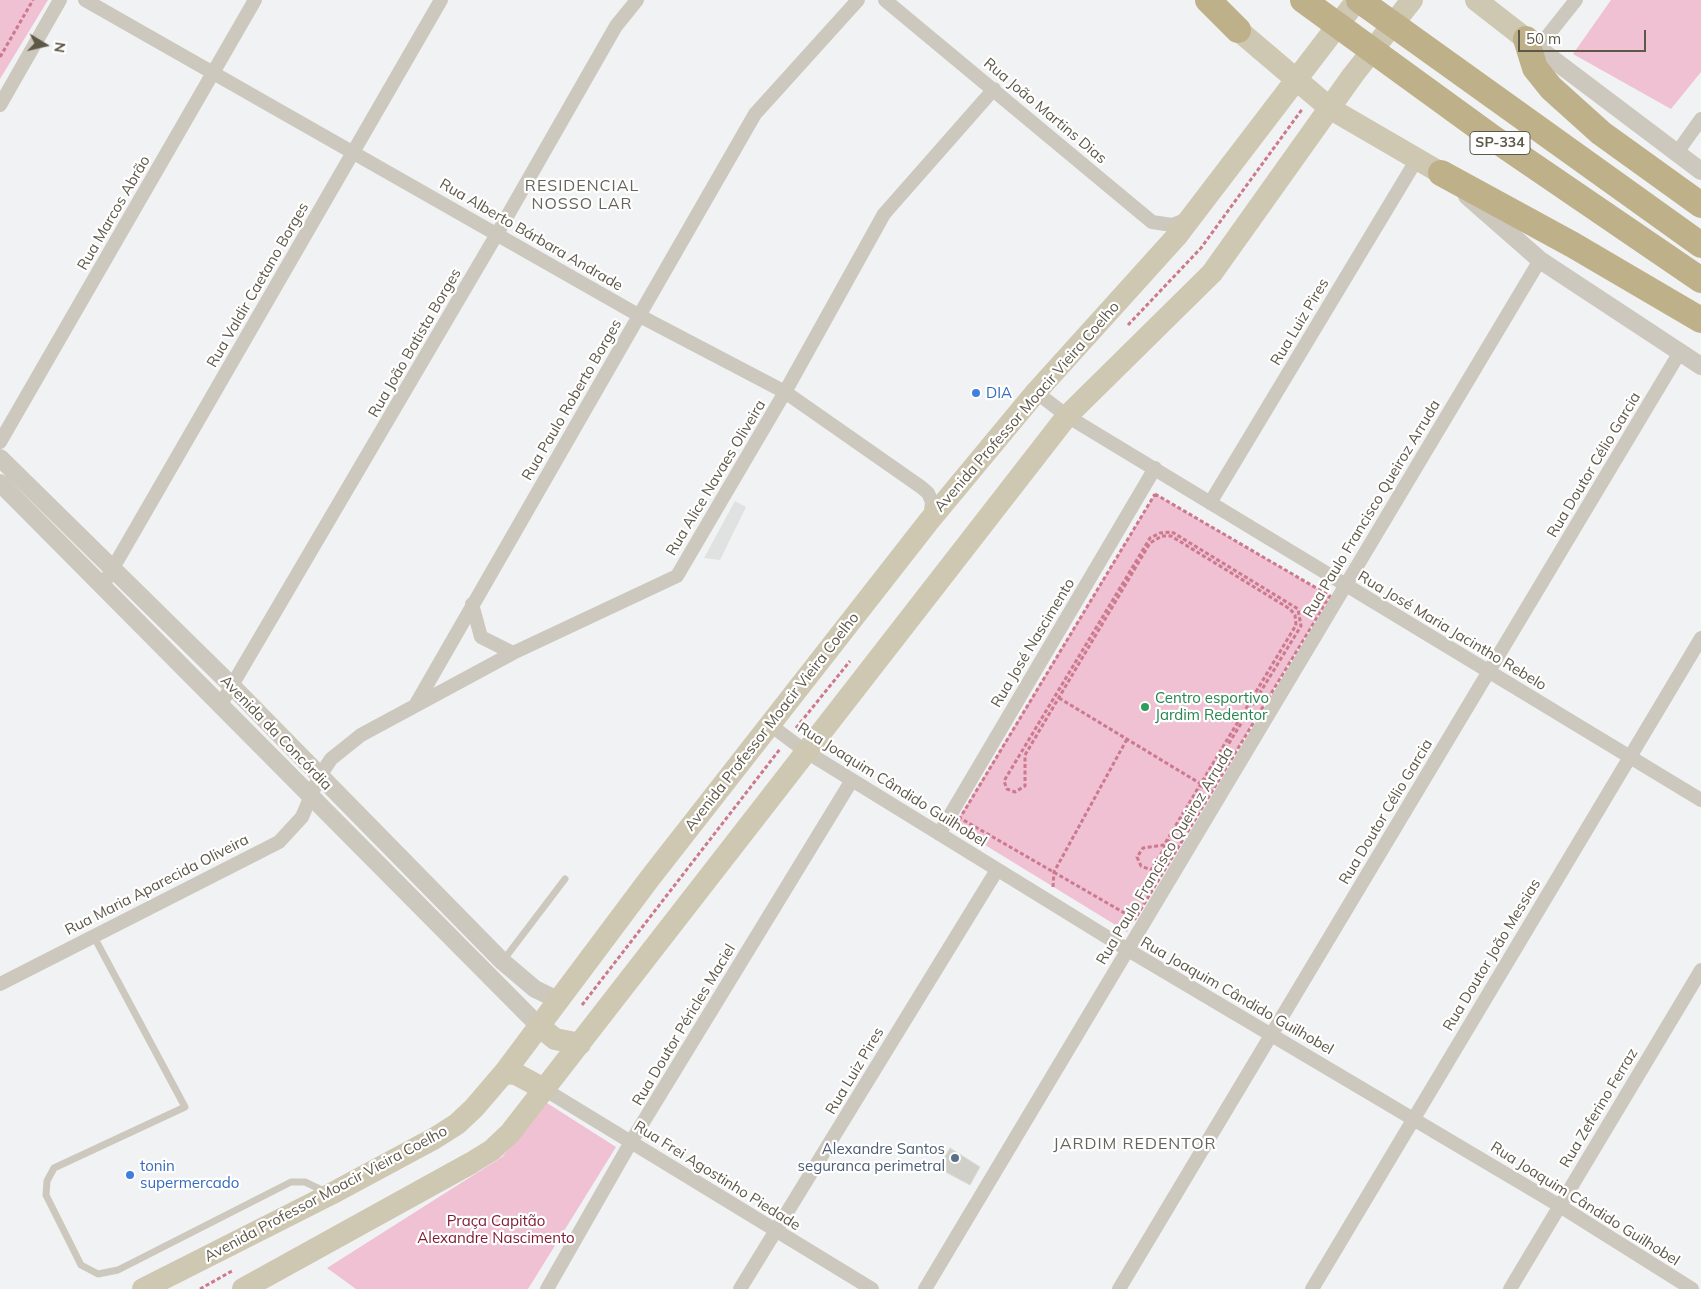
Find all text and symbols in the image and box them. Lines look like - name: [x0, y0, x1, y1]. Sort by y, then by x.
- north arrow: [20, 20, 70, 70]
- scale bar: [1521, 20, 1648, 52]
- text: 50 m: [1526, 29, 1561, 48]
- text: N: [50, 41, 70, 54]
- street label: Rua João Martins Dias: [980, 54, 1110, 168]
- road number: SP-334: [1470, 132, 1530, 154]
- street label: Rua Marcos Abrão: [74, 152, 154, 274]
- street label: Rua Alberto Bárbara Andrade: [436, 175, 626, 295]
- district label: RESIDENCIAL NOSSO LAR: [523, 176, 641, 214]
- street label: Rua Valdir Caetano Borges: [203, 199, 313, 371]
- street label: Rua João Batista Borges: [365, 265, 465, 421]
- street label: Rua Luiz Pires: [1267, 275, 1333, 369]
- street label: Avenida Professor Moacir Vieira Coelho: [931, 298, 1123, 516]
- street label: Rua Paulo Roberto Borges: [518, 316, 626, 484]
- place label: DIA: [986, 384, 1012, 402]
- marker: DIA: [970, 387, 982, 399]
- street label: Rua Doutor Célio Garcia: [1543, 389, 1645, 541]
- street label: Rua Alice Navaes Oliveira: [662, 397, 770, 559]
- street label: Rua Paulo Francisco Queiroz Arruda: [1300, 397, 1444, 621]
- street label: Rua José Maria Jacintho Rebelo: [1355, 567, 1549, 695]
- street label: Rua José Nascimento: [987, 575, 1079, 711]
- street label: Avenida Professor Moacir Vieira Coelho: [681, 609, 863, 835]
- street label: Avenida da Concórdia: [216, 672, 336, 794]
- place label: Centro esportivo Jardim Redentor: [1155, 689, 1269, 724]
- marker: Centro esportivo Jardim Redentor: [1139, 701, 1151, 713]
- street label: Rua Joaquim Cândido Guilhobel: [794, 719, 990, 851]
- street label: Rua Doutor Célio Garcia: [1335, 736, 1437, 888]
- street label: Rua Paulo Francisco Queiroz Arruda: [1093, 744, 1237, 968]
- street label: Rua Maria Aparecida Oliveira: [62, 831, 252, 939]
- street label: Rua Doutor João Messias: [1439, 876, 1545, 1034]
- street label: Rua Joaquim Cândido Guilhobel: [1137, 933, 1337, 1059]
- street label: Rua Doutor Péricles Maciel: [629, 941, 739, 1109]
- street label: Rua Luiz Pires: [822, 1024, 888, 1118]
- street label: Rua Zeferino Ferraz: [1556, 1045, 1642, 1171]
- street label: Rua Frei Agostinho Piedade: [631, 1117, 803, 1235]
- street label: Avenida Professor Moacir Vieira Coelho: [202, 1122, 450, 1266]
- district label: JARDIM REDENTOR: [1051, 1134, 1219, 1154]
- street label: Rua Joaquim Cândido Guilhobel: [1487, 1138, 1683, 1270]
- place label: Alexandre Santos seguranca perimetral: [798, 1140, 945, 1175]
- marker: Alexandre Santos seguranca perimetral: [949, 1152, 961, 1164]
- place label: tonin supermercado: [140, 1157, 239, 1192]
- marker: tonin supermercado: [124, 1169, 136, 1181]
- park label: Praça Capitão Alexandre Nascimento: [417, 1212, 575, 1247]

